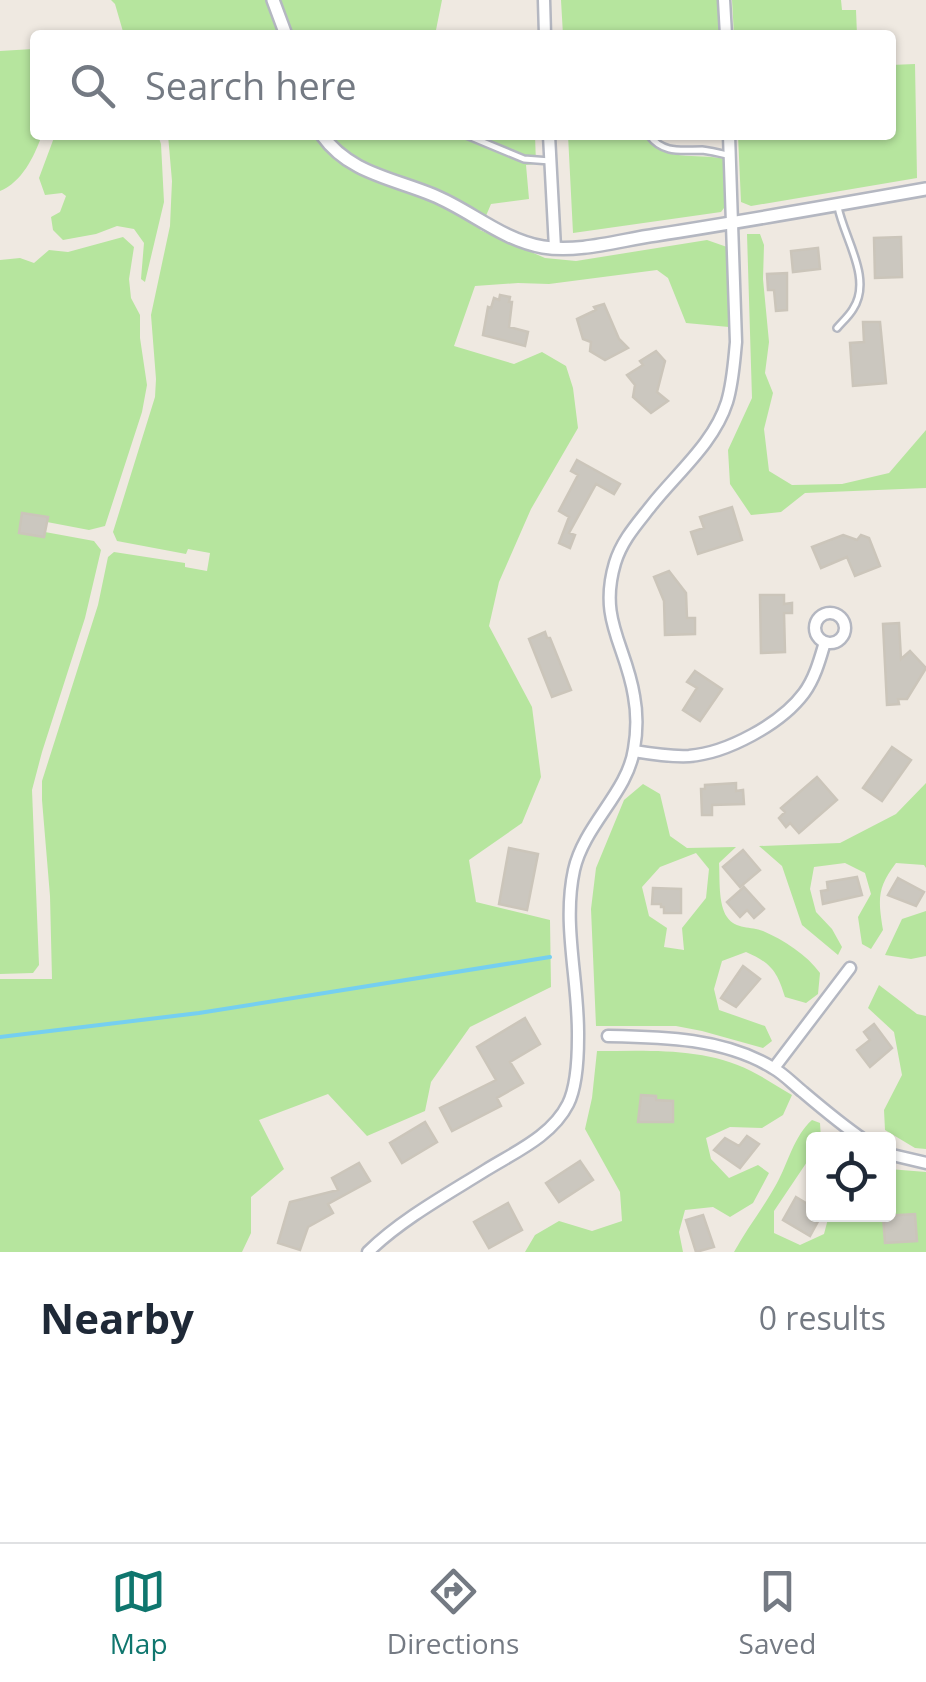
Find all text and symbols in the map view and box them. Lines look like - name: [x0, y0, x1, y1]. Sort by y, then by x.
- search box: [30, 30, 896, 140]
- icon: search: [65, 58, 120, 113]
- text: Search here: [145, 59, 357, 111]
- map controls: [806, 1132, 896, 1222]
- button: locate: [806, 1132, 896, 1222]
- text: Nearby: [40, 1289, 194, 1346]
- text: 0 results: [759, 1296, 886, 1339]
- tab: Map: [110, 1564, 168, 1662]
- tab: Directions: [387, 1564, 519, 1662]
- tab: Saved: [739, 1564, 816, 1662]

